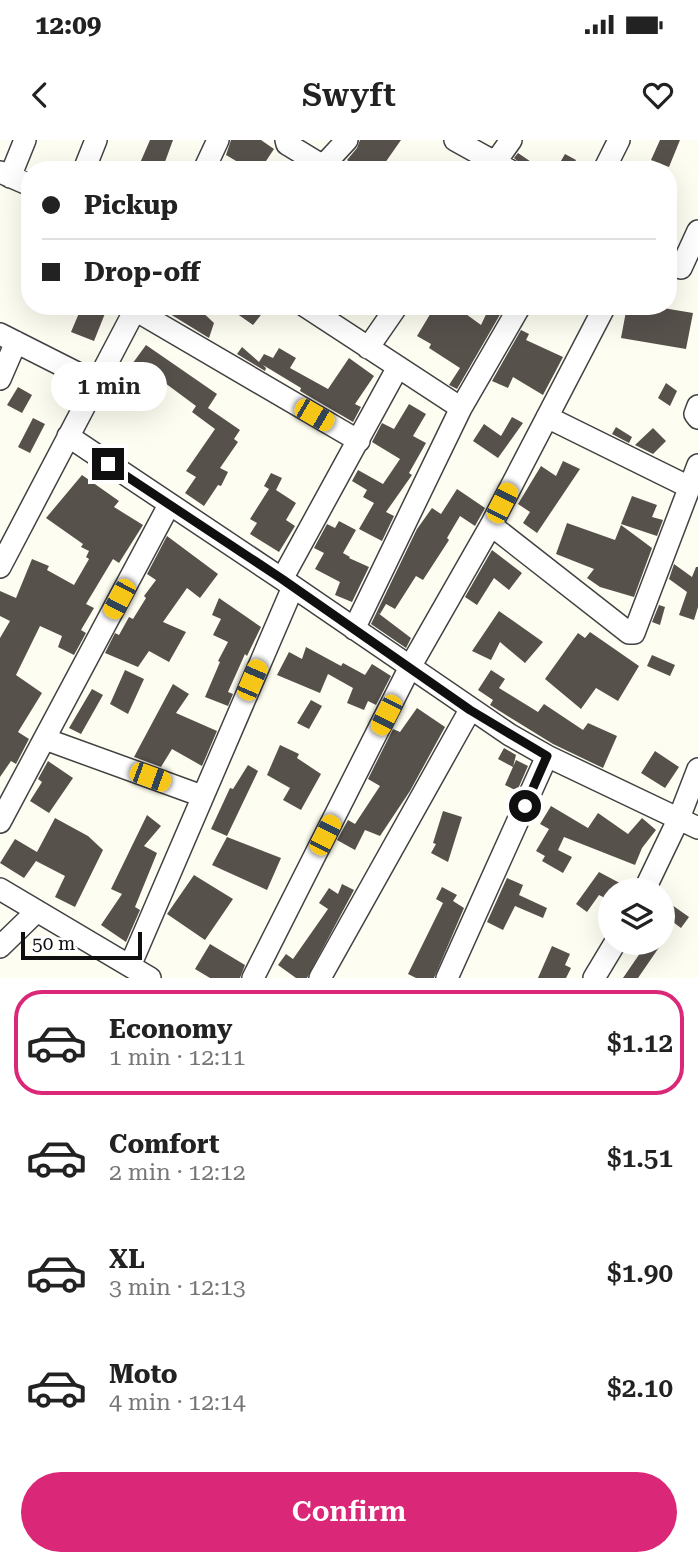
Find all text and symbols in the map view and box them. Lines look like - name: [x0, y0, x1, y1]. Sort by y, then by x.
- text: 12:09: [35, 10, 101, 40]
- icon: back: [21, 76, 59, 114]
- text: Swyft: [302, 76, 396, 114]
- icon: heart: [639, 76, 677, 114]
- text: Pickup: [84, 190, 178, 220]
- text: Drop-off: [84, 257, 200, 287]
- callout: 1 min: [50, 362, 166, 412]
- text: 1 min: [77, 373, 141, 400]
- car: [291, 395, 338, 435]
- route end: [92, 448, 124, 480]
- car: [484, 480, 521, 526]
- car: [100, 576, 139, 622]
- car: [235, 657, 270, 703]
- car: [368, 692, 405, 738]
- car: [127, 760, 174, 794]
- route start: [509, 790, 541, 822]
- car: [307, 812, 344, 858]
- map controls: [598, 878, 675, 955]
- button: layers: [598, 878, 675, 955]
- scale bar: [21, 929, 142, 961]
- text: 50 m: [32, 932, 75, 955]
- icon: car: [25, 1011, 88, 1074]
- text: Economy: [109, 1014, 232, 1044]
- text: $1.12: [607, 1028, 673, 1058]
- text: 1 min · 12:11: [109, 1044, 246, 1071]
- icon: car: [25, 1126, 88, 1189]
- text: Comfort: [109, 1129, 219, 1159]
- text: $1.51: [607, 1143, 673, 1173]
- text: 2 min · 12:12: [109, 1159, 246, 1186]
- icon: car: [25, 1241, 88, 1304]
- text: XL: [109, 1244, 145, 1274]
- text: $1.90: [607, 1258, 673, 1288]
- text: 3 min · 12:13: [109, 1274, 246, 1301]
- icon: car: [25, 1356, 88, 1419]
- text: Moto: [109, 1359, 178, 1389]
- text: $2.10: [607, 1373, 673, 1403]
- text: 4 min · 12:14: [109, 1389, 246, 1416]
- button: Confirm: [21, 1472, 677, 1552]

